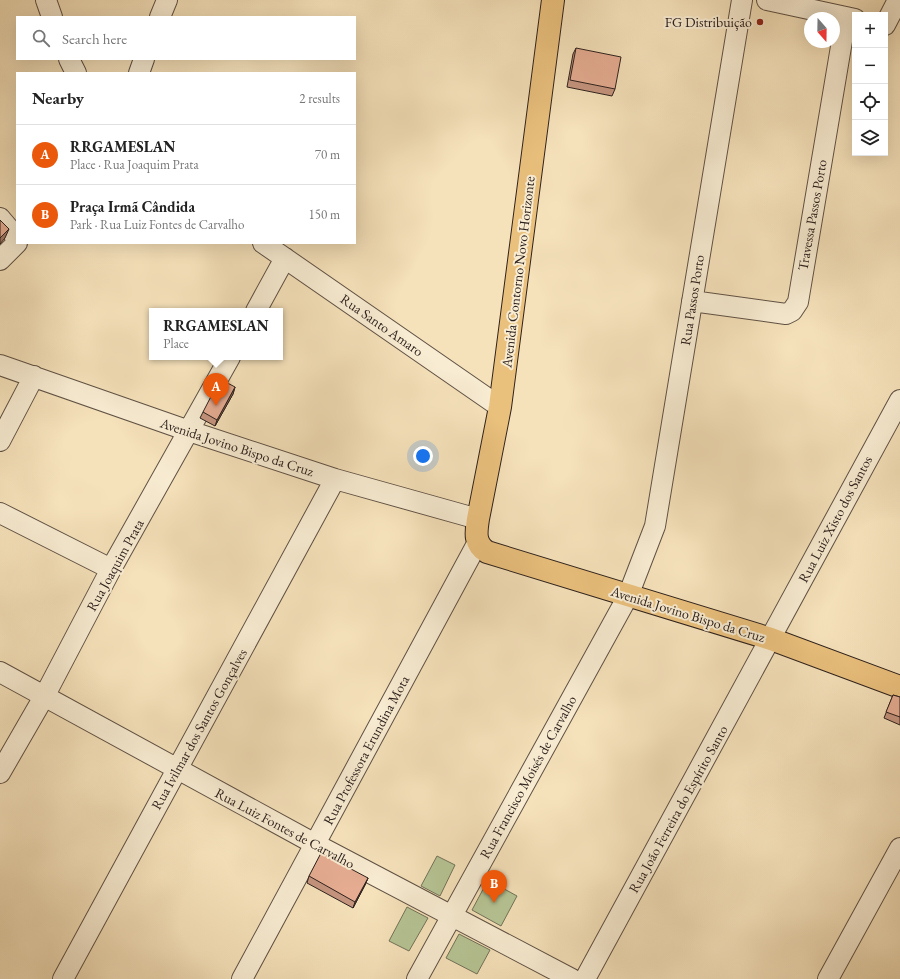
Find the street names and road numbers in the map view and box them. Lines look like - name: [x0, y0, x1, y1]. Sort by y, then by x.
- street label: Travessa Passos Porto: [793, 158, 831, 272]
- street label: Avenida Contorno Novo Horizonte: [497, 175, 539, 370]
- street label: Rua Passos Porto: [676, 253, 708, 347]
- street label: Rua Santo Amaro: [337, 290, 427, 360]
- street label: Avenida Jovino Bispo da Cruz: [157, 413, 317, 481]
- street label: Rua Luiz Xisto dos Santos: [794, 452, 876, 586]
- street label: Rua Joaquim Prata: [82, 515, 148, 614]
- street label: Avenida Jovino Bispo da Cruz: [608, 582, 768, 646]
- street label: Rua Ivilmar dos Santos Gonçalves: [147, 645, 251, 813]
- street label: Rua Professora Erundina Mota: [319, 672, 413, 828]
- street label: Rua Francisco Moisés de Carvalho: [476, 692, 580, 862]
- street label: Rua João Ferreira do Espírito Santo: [624, 722, 732, 896]
- street label: Rua Luiz Fontes de Carvalho: [212, 784, 358, 873]

